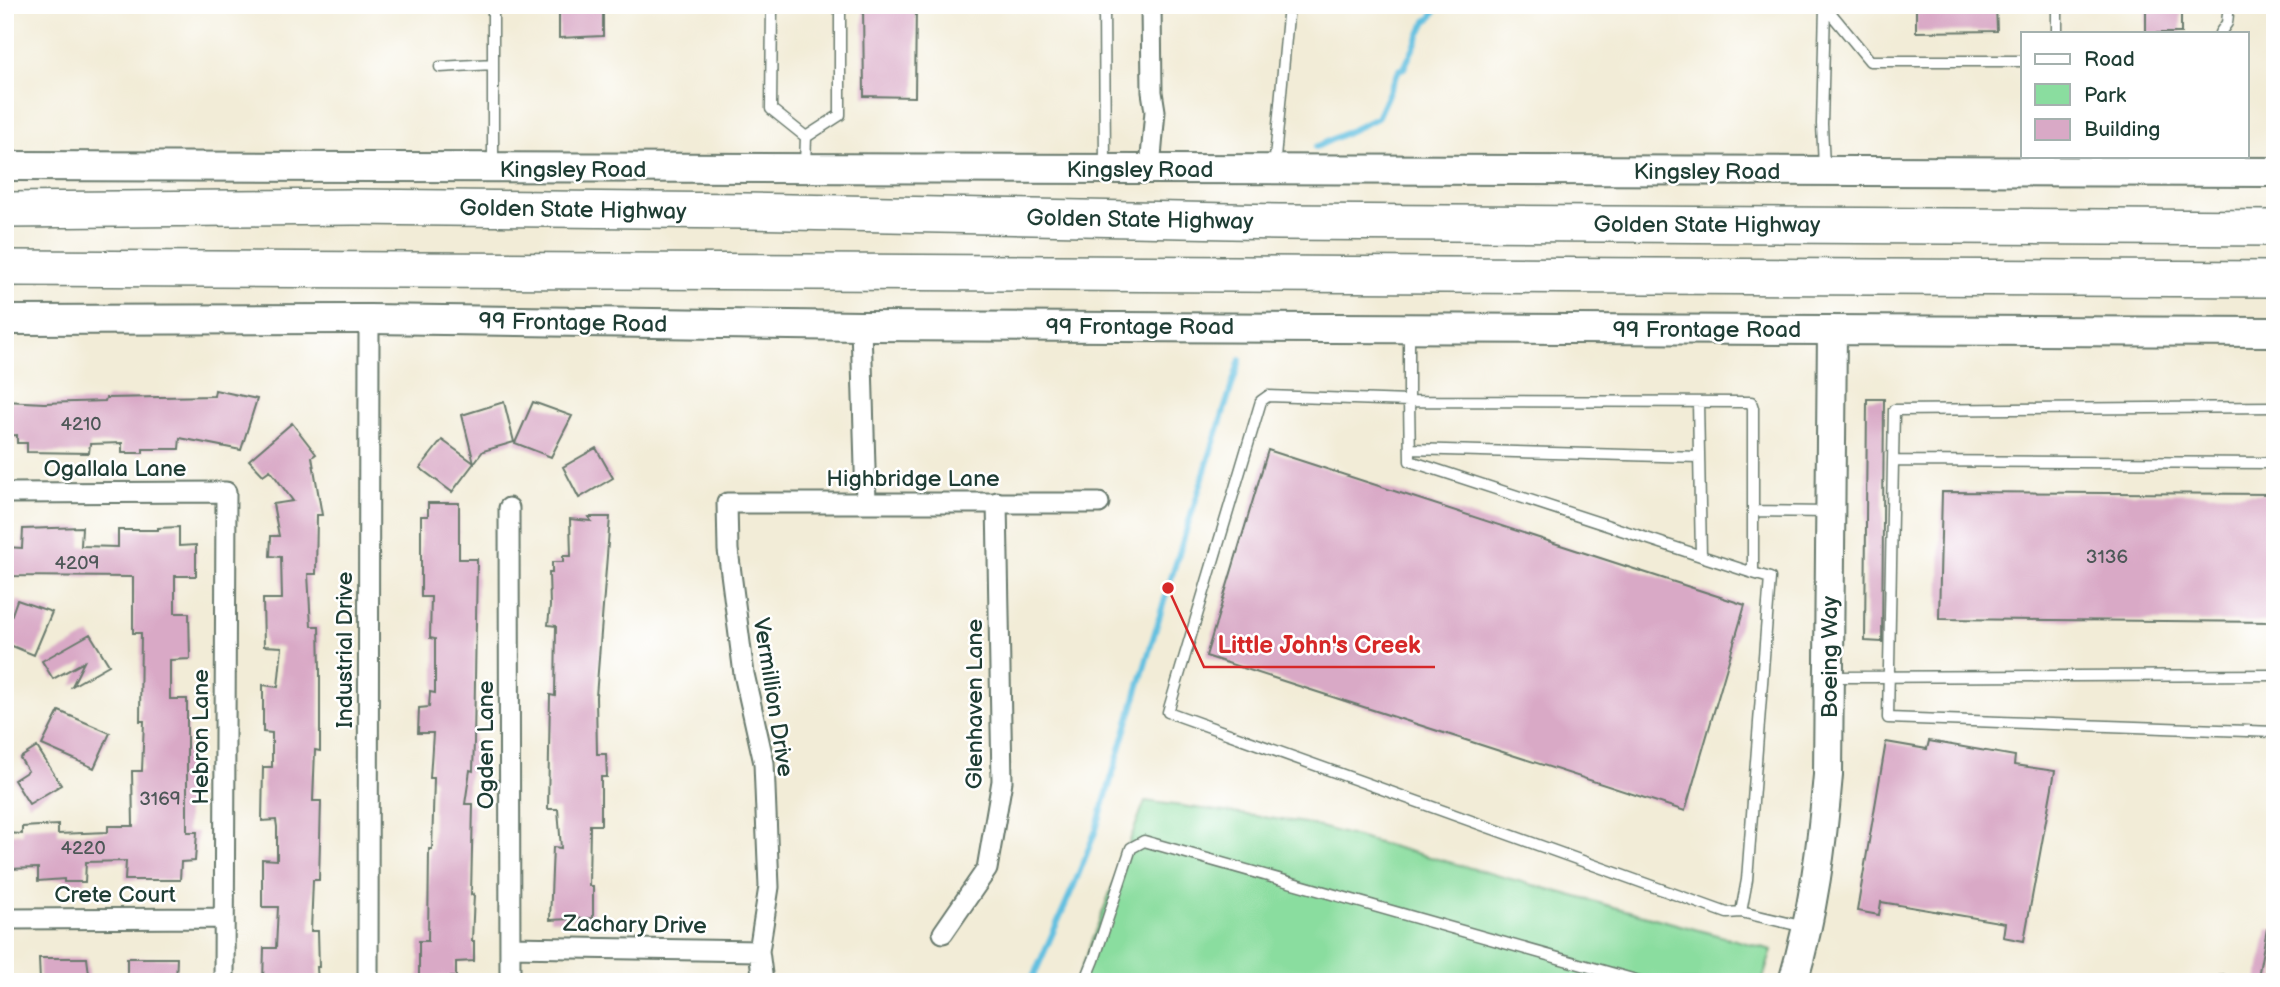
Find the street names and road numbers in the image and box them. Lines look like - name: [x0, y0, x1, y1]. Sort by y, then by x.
- street label: Kingsley Road: [500, 156, 646, 184]
- street label: Kingsley Road: [1067, 156, 1213, 184]
- street label: Kingsley Road: [1634, 158, 1780, 186]
- street label: Golden State Highway: [459, 194, 687, 226]
- street label: Golden State Highway: [1026, 204, 1254, 236]
- street label: Golden State Highway: [1593, 211, 1821, 239]
- street label: 99 Frontage Road: [478, 307, 667, 339]
- street label: 99 Frontage Road: [1046, 313, 1234, 341]
- street label: 99 Frontage Road: [1613, 316, 1801, 344]
- street label: Ogallala Lane: [43, 455, 187, 483]
- street label: Highbridge Lane: [826, 465, 1000, 493]
- street label: Industrial Drive: [331, 572, 359, 728]
- street label: Boeing Way: [1816, 595, 1844, 718]
- street label: Vermillion Drive: [747, 616, 799, 779]
- street label: Glenhaven Lane: [961, 619, 989, 789]
- street label: Hebron Lane: [187, 669, 215, 805]
- street label: Ogden Lane: [472, 681, 500, 809]
- street label: Crete Court: [54, 881, 176, 909]
- street label: Zachary Drive: [562, 910, 707, 940]

